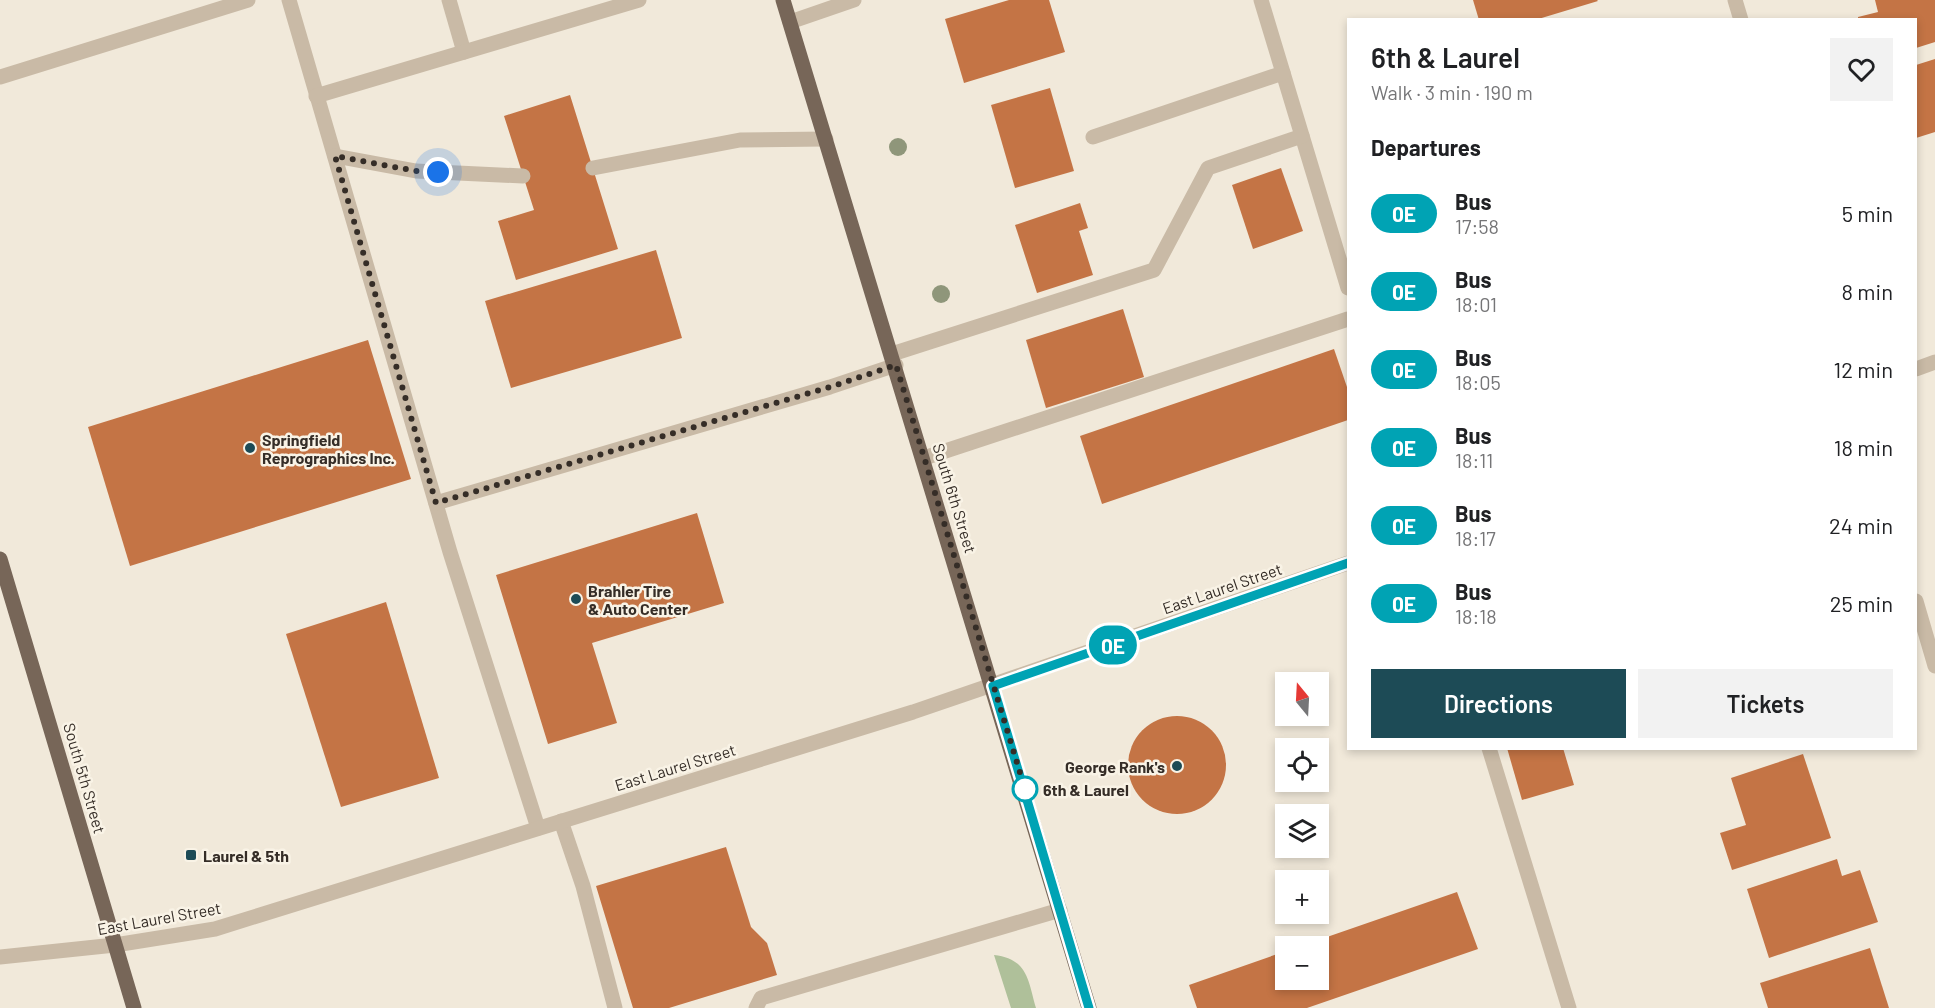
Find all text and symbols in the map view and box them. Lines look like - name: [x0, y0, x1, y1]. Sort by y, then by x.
- button: heart: [1830, 38, 1893, 101]
- text: 6th & Laurel: [1371, 40, 1520, 74]
- text: Walk · 3 min · 190 m: [1371, 80, 1533, 104]
- text: Departures: [1371, 134, 1481, 160]
- your location: [423, 157, 453, 187]
- text: Bus: [1455, 188, 1492, 214]
- text: 5 min: [1842, 200, 1893, 226]
- text: 0E: [1392, 201, 1416, 226]
- text: 17:58: [1455, 214, 1499, 238]
- text: Bus: [1455, 266, 1492, 292]
- text: 8 min: [1841, 278, 1893, 304]
- text: 0E: [1392, 279, 1416, 304]
- text: 18:01: [1455, 292, 1497, 316]
- text: Bus: [1455, 344, 1492, 370]
- text: 12 min: [1833, 356, 1893, 382]
- text: 0E: [1392, 357, 1416, 382]
- text: 18:05: [1455, 370, 1501, 394]
- text: Bus: [1455, 422, 1492, 448]
- place label: Springfield Reprographics Inc.: [262, 430, 395, 467]
- text: 18 min: [1834, 434, 1893, 460]
- text: 0E: [1392, 435, 1416, 460]
- marker: Springfield Reprographics Inc.: [243, 441, 257, 455]
- street label: South 6th Street: [929, 441, 981, 555]
- text: 18:11: [1455, 448, 1493, 472]
- text: Bus: [1455, 500, 1492, 526]
- text: 24 min: [1829, 512, 1893, 538]
- text: 0E: [1392, 513, 1416, 538]
- text: 18:17: [1455, 526, 1496, 550]
- street label: East Laurel Street: [1160, 559, 1284, 617]
- text: Bus: [1455, 578, 1492, 604]
- place label: Brahler Tire & Auto Center: [588, 581, 688, 618]
- text: 25 min: [1830, 590, 1893, 616]
- text: 0E: [1392, 591, 1416, 616]
- marker: Brahler Tire & Auto Center: [569, 592, 583, 606]
- text: 18:18: [1455, 604, 1497, 628]
- line badge: 0E: [1086, 626, 1140, 664]
- text: 0E: [1101, 633, 1125, 658]
- button: Directions: [1371, 669, 1626, 738]
- button: Tickets: [1638, 669, 1893, 738]
- north arrow: [1275, 672, 1329, 726]
- map controls: [1275, 672, 1329, 990]
- street label: South 5th Street: [60, 721, 110, 835]
- button: locate: [1275, 738, 1329, 792]
- street label: East Laurel Street: [612, 740, 738, 794]
- place label: George Rank's: [1065, 757, 1165, 776]
- marker: George Rank's: [1170, 759, 1184, 773]
- marker: 6th & Laurel: [1012, 776, 1038, 802]
- place label: 6th & Laurel: [1043, 780, 1129, 799]
- button: layers: [1275, 804, 1329, 858]
- place label: Laurel & 5th: [203, 846, 289, 865]
- marker: Laurel & 5th: [184, 848, 198, 862]
- button: +: [1275, 870, 1329, 924]
- street label: East Laurel Street: [96, 898, 222, 938]
- button: −: [1275, 936, 1329, 990]

